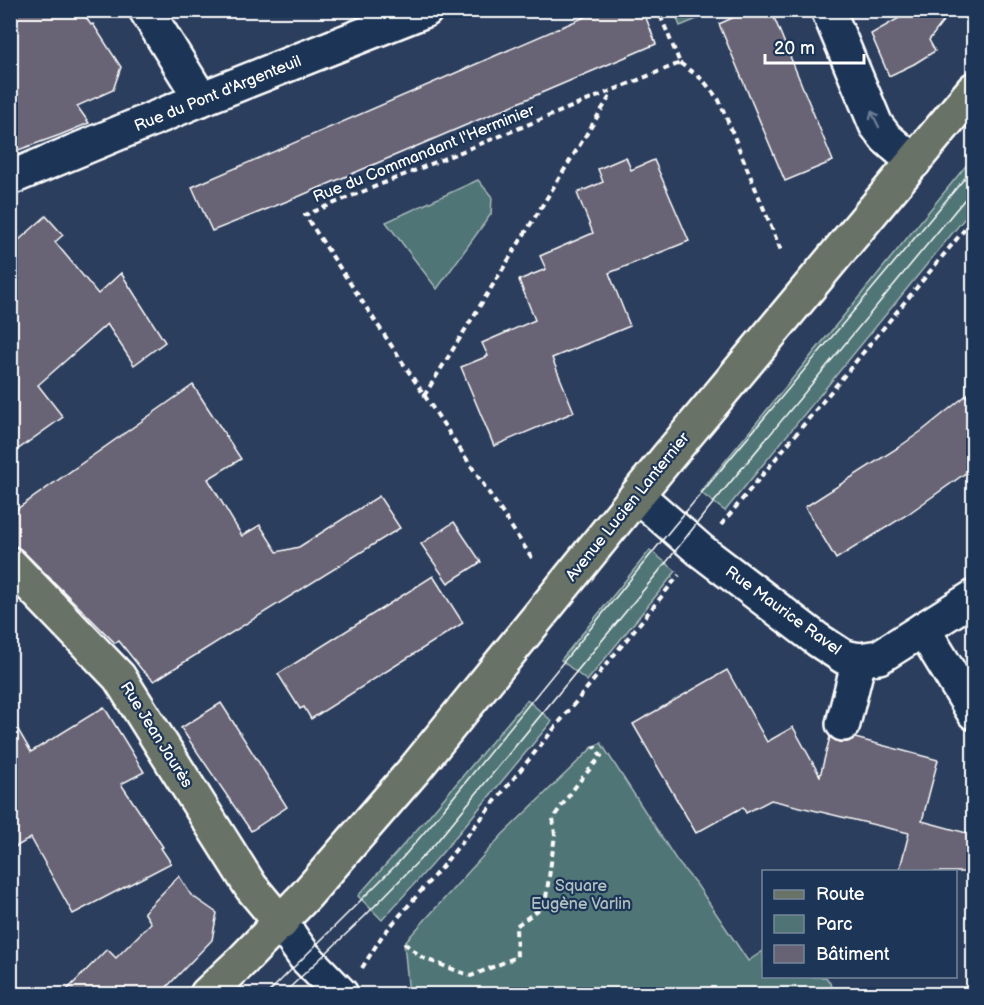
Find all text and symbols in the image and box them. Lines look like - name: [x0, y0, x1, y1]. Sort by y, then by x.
- scale bar: [765, 27, 864, 65]
- text: 20 m: [774, 38, 815, 59]
- street label: Rue du Pont d'Argenteuil: [132, 52, 304, 136]
- street label: Rue du Commandant l'Herminier: [311, 101, 538, 207]
- one-way arrow: [868, 111, 880, 129]
- street label: Avenue Lucien Lanternier: [562, 429, 694, 585]
- street label: Rue Maurice Ravel: [721, 563, 845, 659]
- street label: Rue Jean Jaurès: [116, 679, 196, 792]
- legend: [762, 870, 957, 978]
- park label: Square Eugène Varlin: [531, 877, 631, 914]
- text: Route: [816, 884, 865, 905]
- text: Parc: [816, 914, 853, 935]
- text: Bâtiment: [816, 944, 890, 965]

